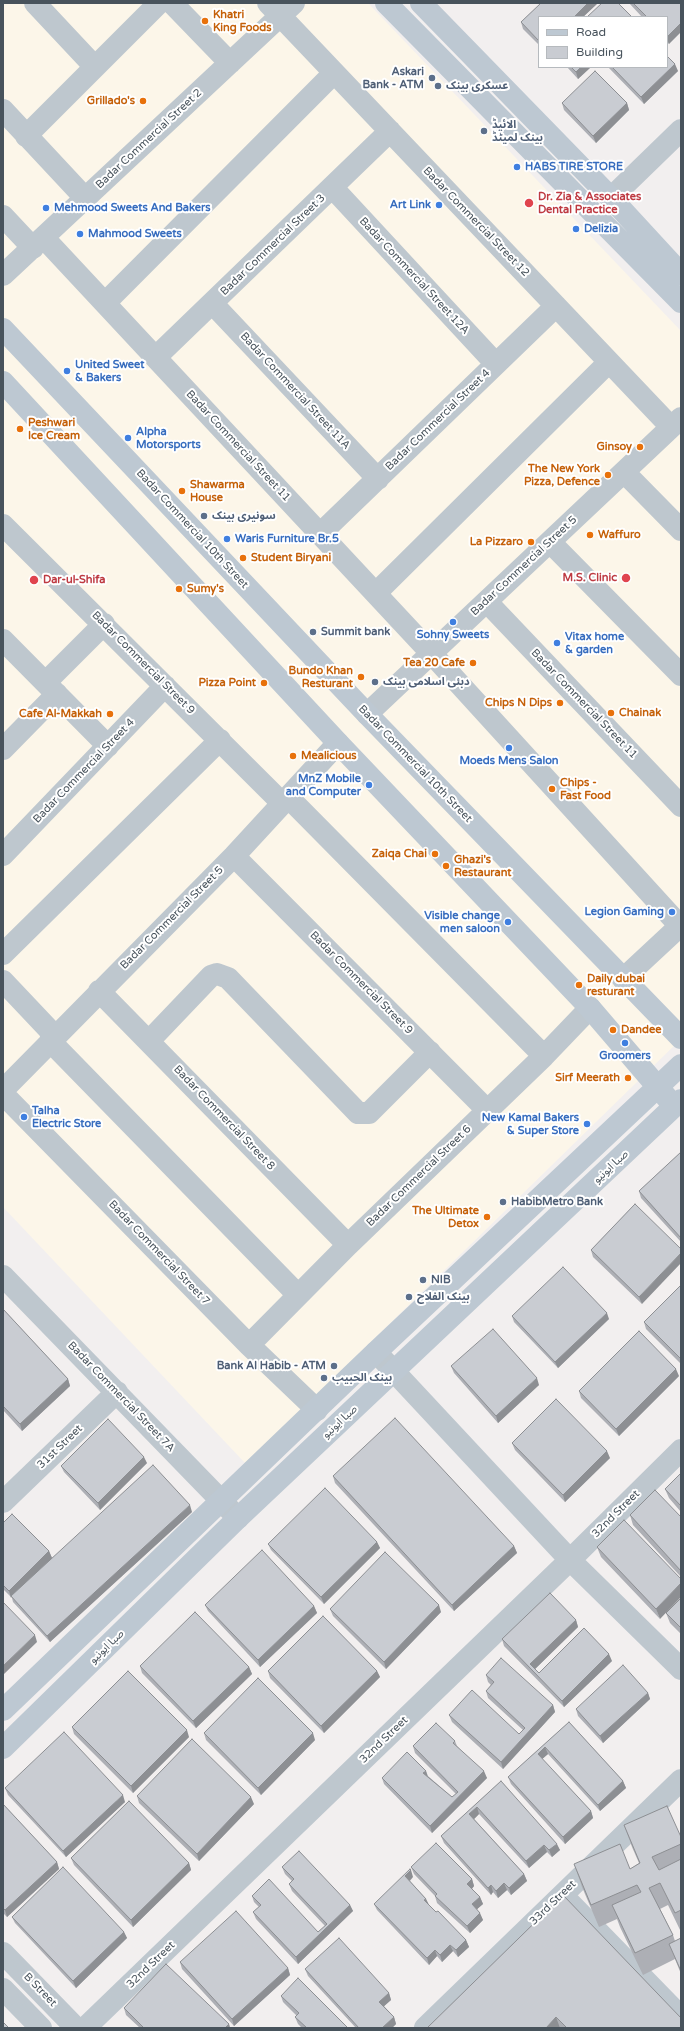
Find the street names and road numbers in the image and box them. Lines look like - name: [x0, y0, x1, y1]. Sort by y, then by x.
- street label: Badar Commercial Street 2: [93, 86, 205, 192]
- street label: Badar Commercial Street 12: [420, 164, 532, 280]
- street label: Badar Commercial Street 3: [218, 192, 328, 298]
- street label: Badar Commercial Street 12A: [356, 215, 472, 337]
- street label: Badar Commercial Street 11A: [237, 330, 353, 452]
- street label: Badar Commercial Street 4: [383, 367, 493, 473]
- street label: Badar Commercial Street 11: [183, 388, 293, 504]
- street label: Badar Commercial 10th Street: [133, 467, 251, 591]
- street label: Badar Commercial Street 5: [468, 513, 580, 619]
- street label: Badar Commercial Street 9: [89, 609, 197, 717]
- street label: Badar Commercial Street 11: [528, 646, 640, 762]
- street label: Badar Commercial 10th Street: [355, 703, 475, 825]
- street label: Badar Commercial Street 4: [31, 716, 137, 826]
- street label: Badar Commercial Street 5: [118, 864, 226, 972]
- street label: Badar Commercial Street 9: [307, 929, 415, 1037]
- street label: Badar Commercial Street 8: [171, 1063, 277, 1173]
- street label: Badar Commercial Street 6: [364, 1123, 474, 1229]
- street label: صبا ایونیو: [591, 1147, 631, 1187]
- street label: Badar Commercial Street 7: [106, 1198, 212, 1308]
- street label: Badar Commercial Street 7A: [65, 1339, 177, 1455]
- street label: صبا ایونیو: [320, 1402, 360, 1442]
- street label: 31st Street: [35, 1422, 85, 1472]
- street label: 32nd Street: [589, 1487, 643, 1541]
- street label: صبا ایونیو: [87, 1627, 127, 1667]
- street label: 32nd Street: [357, 1714, 411, 1766]
- street label: 33rd Street: [527, 1878, 579, 1928]
- street label: 32nd Street: [124, 1939, 178, 1991]
- street label: B Street: [21, 1970, 59, 2010]

